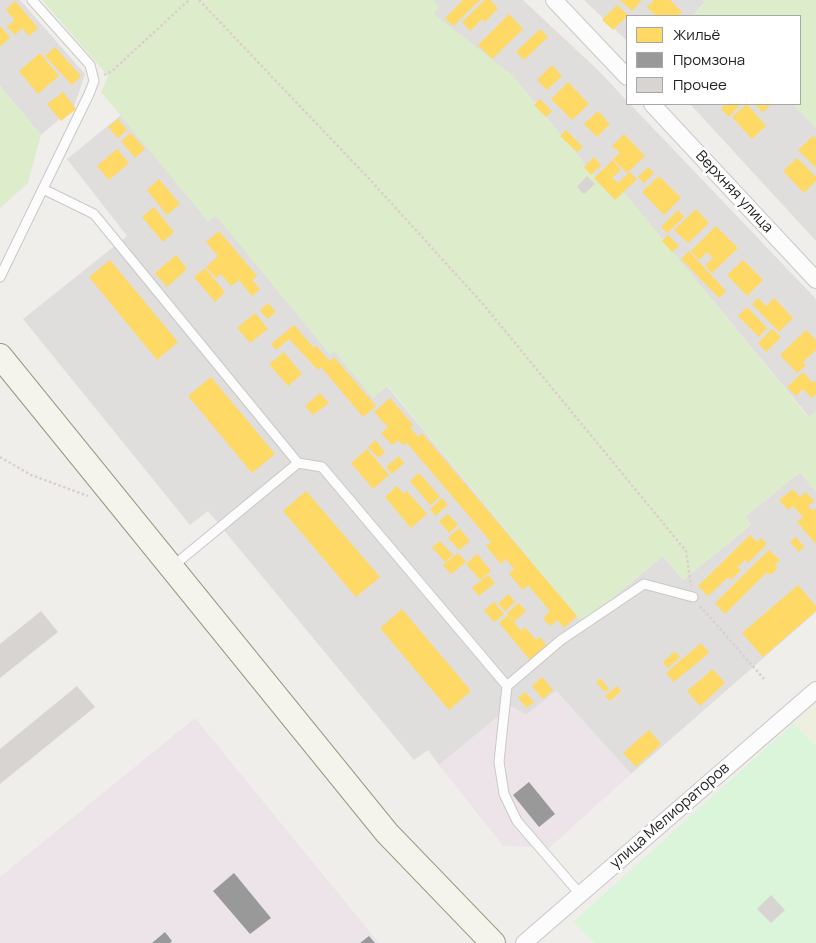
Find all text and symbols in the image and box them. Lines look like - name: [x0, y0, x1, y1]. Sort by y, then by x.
- legend: [626, 15, 801, 105]
- text: Жильё: [673, 24, 720, 45]
- text: Промзона: [673, 49, 745, 70]
- text: Прочее: [673, 74, 727, 95]
- street label: Верхняя улица: [692, 147, 776, 237]
- street label: улица Мелиораторов: [607, 759, 733, 873]

